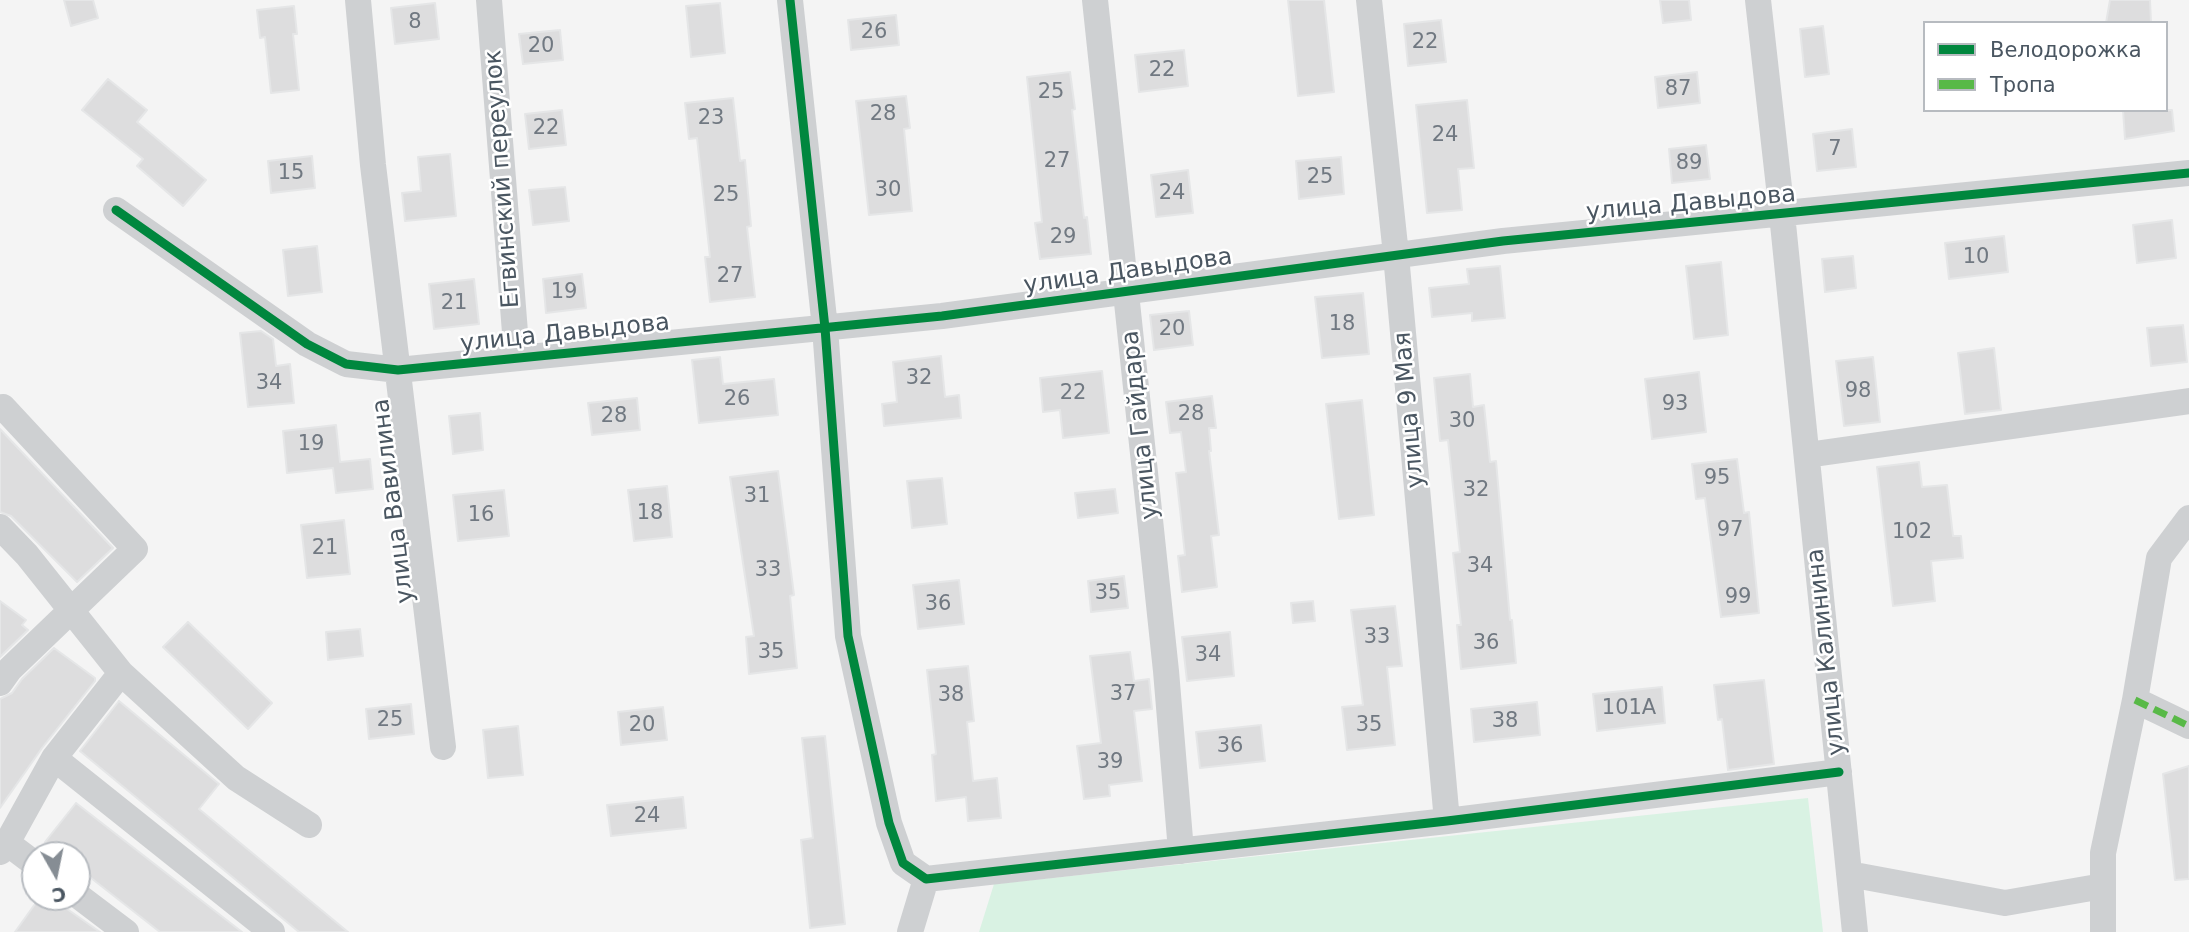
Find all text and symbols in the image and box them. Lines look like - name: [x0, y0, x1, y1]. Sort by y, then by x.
- house number: 8: [408, 10, 422, 36]
- house number: 26: [861, 20, 887, 46]
- legend: [1923, 21, 2168, 112]
- house number: 22: [1412, 30, 1438, 56]
- house number: 20: [528, 34, 554, 60]
- text: Велодорожка: [1990, 38, 2142, 62]
- street label: Егвинский переулок: [480, 49, 526, 309]
- house number: 22: [1149, 58, 1175, 84]
- text: Тропа: [1990, 73, 2056, 97]
- house number: 87: [1665, 77, 1691, 103]
- house number: 25: [1038, 80, 1064, 106]
- house number: 28: [870, 102, 896, 128]
- house number: 23: [698, 106, 724, 132]
- house number: 22: [533, 116, 559, 142]
- house number: 24: [1432, 123, 1458, 149]
- house number: 7: [1828, 137, 1842, 163]
- house number: 27: [1044, 149, 1070, 175]
- house number: 89: [1676, 151, 1702, 177]
- house number: 15: [278, 161, 304, 187]
- house number: 25: [1307, 165, 1333, 191]
- house number: 30: [875, 178, 901, 204]
- street label: улица Давыдова: [1585, 180, 1797, 228]
- house number: 24: [1159, 181, 1185, 207]
- house number: 25: [713, 183, 739, 209]
- house number: 29: [1050, 225, 1076, 251]
- street label: улица Давыдова: [1022, 243, 1234, 301]
- house number: 10: [1963, 245, 1989, 271]
- house number: 27: [717, 264, 743, 290]
- house number: 19: [551, 280, 577, 306]
- house number: 21: [441, 291, 467, 317]
- street label: улица Давыдова: [459, 309, 671, 359]
- house number: 18: [1329, 312, 1355, 338]
- house number: 20: [1159, 317, 1185, 343]
- street label: улица Гайдара: [1117, 329, 1165, 521]
- street label: улица 9 Мая: [1389, 331, 1431, 489]
- house number: 32: [906, 366, 932, 392]
- house number: 34: [256, 371, 282, 397]
- house number: 98: [1845, 379, 1871, 405]
- house number: 22: [1060, 381, 1086, 407]
- house number: 26: [724, 387, 750, 413]
- house number: 93: [1662, 392, 1688, 418]
- street label: улица Вавилина: [367, 397, 421, 605]
- house number: 28: [1178, 402, 1204, 428]
- house number: 28: [601, 404, 627, 430]
- house number: 30: [1449, 409, 1475, 435]
- house number: 19: [298, 432, 324, 458]
- house number: 95: [1704, 466, 1730, 492]
- house number: 32: [1463, 478, 1489, 504]
- house number: 31: [744, 484, 770, 510]
- house number: 18: [637, 501, 663, 527]
- house number: 16: [468, 503, 494, 529]
- house number: 97: [1717, 518, 1743, 544]
- house number: 102: [1892, 520, 1932, 546]
- house number: 21: [312, 536, 338, 562]
- street label: улица Калинина: [1802, 547, 1852, 757]
- house number: 34: [1467, 554, 1493, 580]
- house number: 33: [755, 558, 781, 584]
- house number: 35: [1095, 581, 1121, 607]
- house number: 99: [1725, 585, 1751, 611]
- house number: 36: [925, 592, 951, 618]
- house number: 33: [1364, 625, 1390, 651]
- house number: 36: [1473, 631, 1499, 657]
- house number: 35: [758, 640, 784, 666]
- house number: 34: [1195, 643, 1221, 669]
- house number: 37: [1110, 682, 1136, 708]
- house number: 38: [938, 683, 964, 709]
- house number: 101А: [1602, 696, 1656, 722]
- house number: 25: [377, 708, 403, 734]
- house number: 38: [1492, 709, 1518, 735]
- house number: 20: [629, 713, 655, 739]
- house number: 35: [1356, 713, 1382, 739]
- house number: 36: [1217, 734, 1243, 760]
- house number: 39: [1097, 750, 1123, 776]
- house number: 24: [634, 804, 660, 830]
- north arrow: [21, 841, 91, 911]
- text: С: [50, 883, 68, 907]

